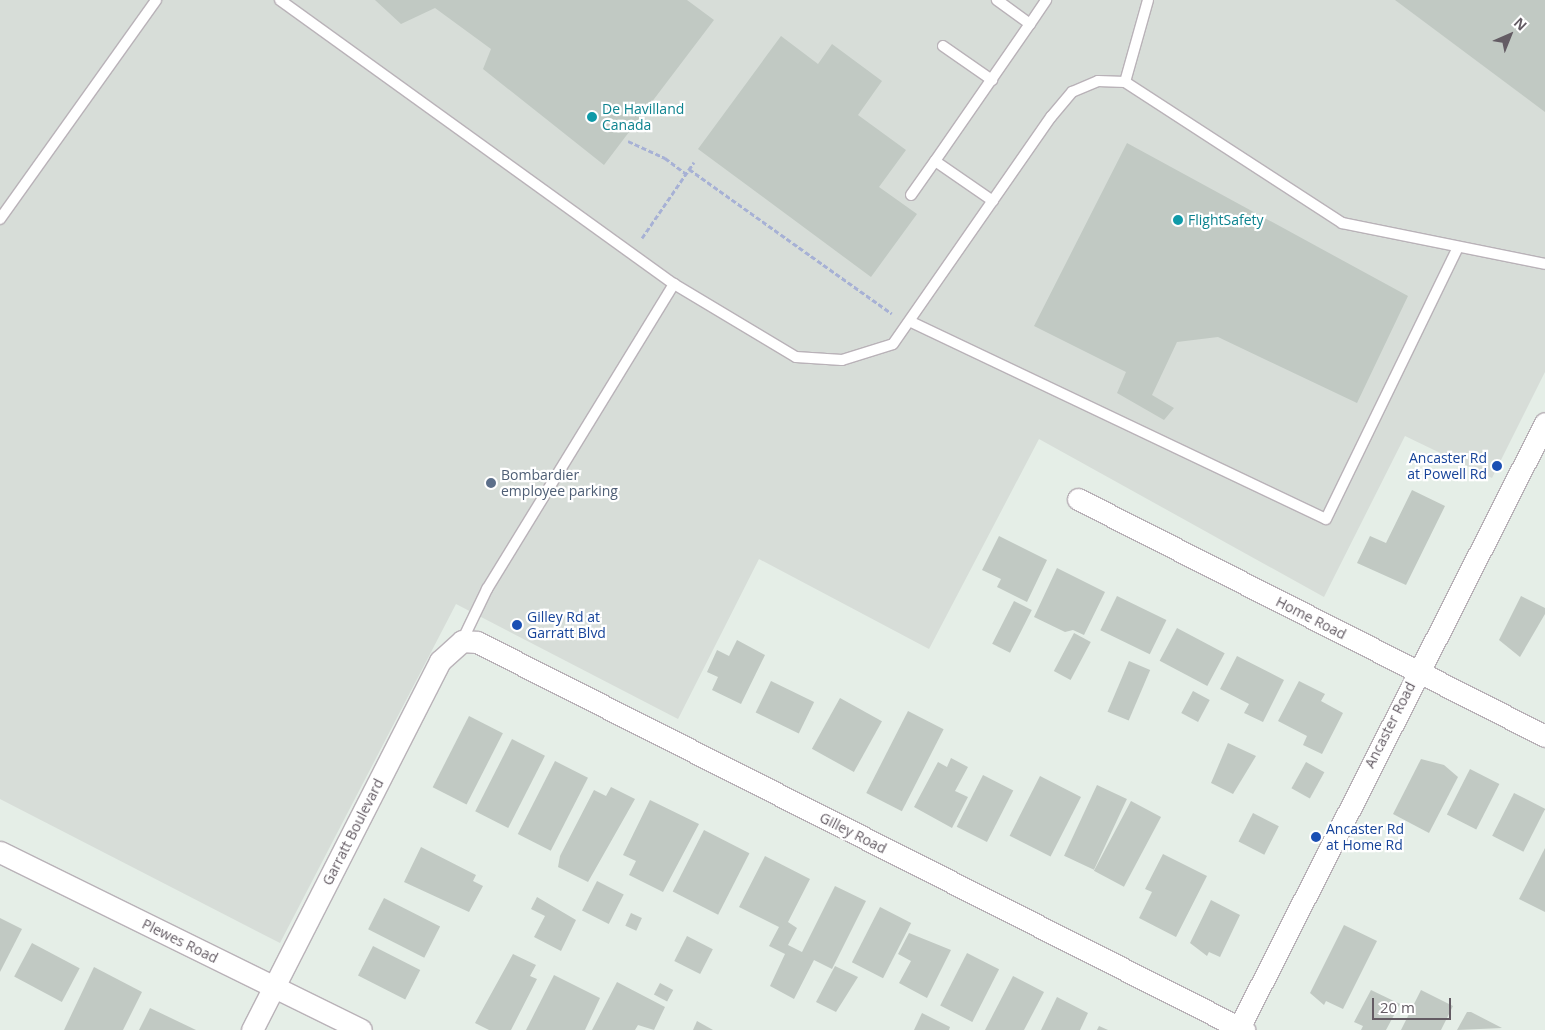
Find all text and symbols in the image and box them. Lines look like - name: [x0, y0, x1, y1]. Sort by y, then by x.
- north arrow: [1485, 10, 1535, 60]
- text: N: [1510, 13, 1531, 35]
- place label: De Havilland Canada: [602, 101, 684, 134]
- marker: De Havilland Canada: [586, 111, 598, 123]
- place label: FlightSafety: [1188, 212, 1264, 228]
- marker: FlightSafety: [1172, 214, 1184, 226]
- place label: Ancaster Rd at Powell Rd: [1407, 450, 1487, 482]
- marker: Ancaster Rd at Powell Rd: [1491, 460, 1503, 472]
- place label: Bombardier employee parking: [501, 467, 618, 500]
- marker: Bombardier employee parking: [485, 477, 497, 489]
- street label: Home Road: [1273, 593, 1349, 643]
- place label: Gilley Rd at Garratt Blvd: [527, 609, 606, 642]
- marker: Gilley Rd at Garratt Blvd: [511, 619, 523, 631]
- street label: Ancaster Road: [1361, 679, 1419, 771]
- street label: Garratt Boulevard: [319, 776, 387, 888]
- street label: Gilley Road: [817, 809, 889, 857]
- place label: Ancaster Rd at Home Rd: [1326, 821, 1404, 854]
- marker: Ancaster Rd at Home Rd: [1310, 831, 1322, 843]
- street label: Plewes Road: [139, 915, 221, 967]
- scale bar: [1375, 988, 1454, 1020]
- text: 20 m: [1380, 997, 1415, 1017]

